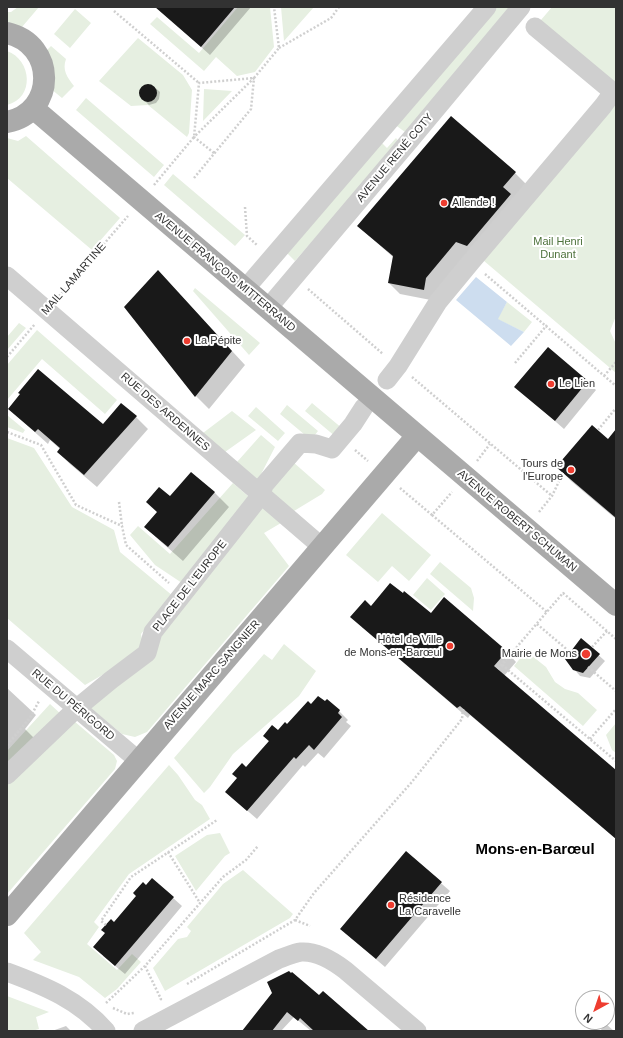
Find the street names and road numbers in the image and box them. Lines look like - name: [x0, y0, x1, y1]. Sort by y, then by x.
- street label: AVENUE RENÉ COTY: [354, 111, 436, 205]
- street label: AVENUE FRANÇOIS MITTERRAND: [152, 209, 298, 335]
- street label: MAIL LAMARTINE: [39, 240, 109, 318]
- street label: RUE DES ARDENNES: [118, 370, 212, 454]
- street label: AVENUE ROBERT SCHUMAN: [455, 467, 579, 575]
- street label: PLACE DE L'EUROPE: [150, 538, 230, 634]
- street label: AVENUE MARC SANGNIER: [161, 618, 263, 732]
- street label: RUE DU PÉRIGORD: [29, 667, 117, 743]

